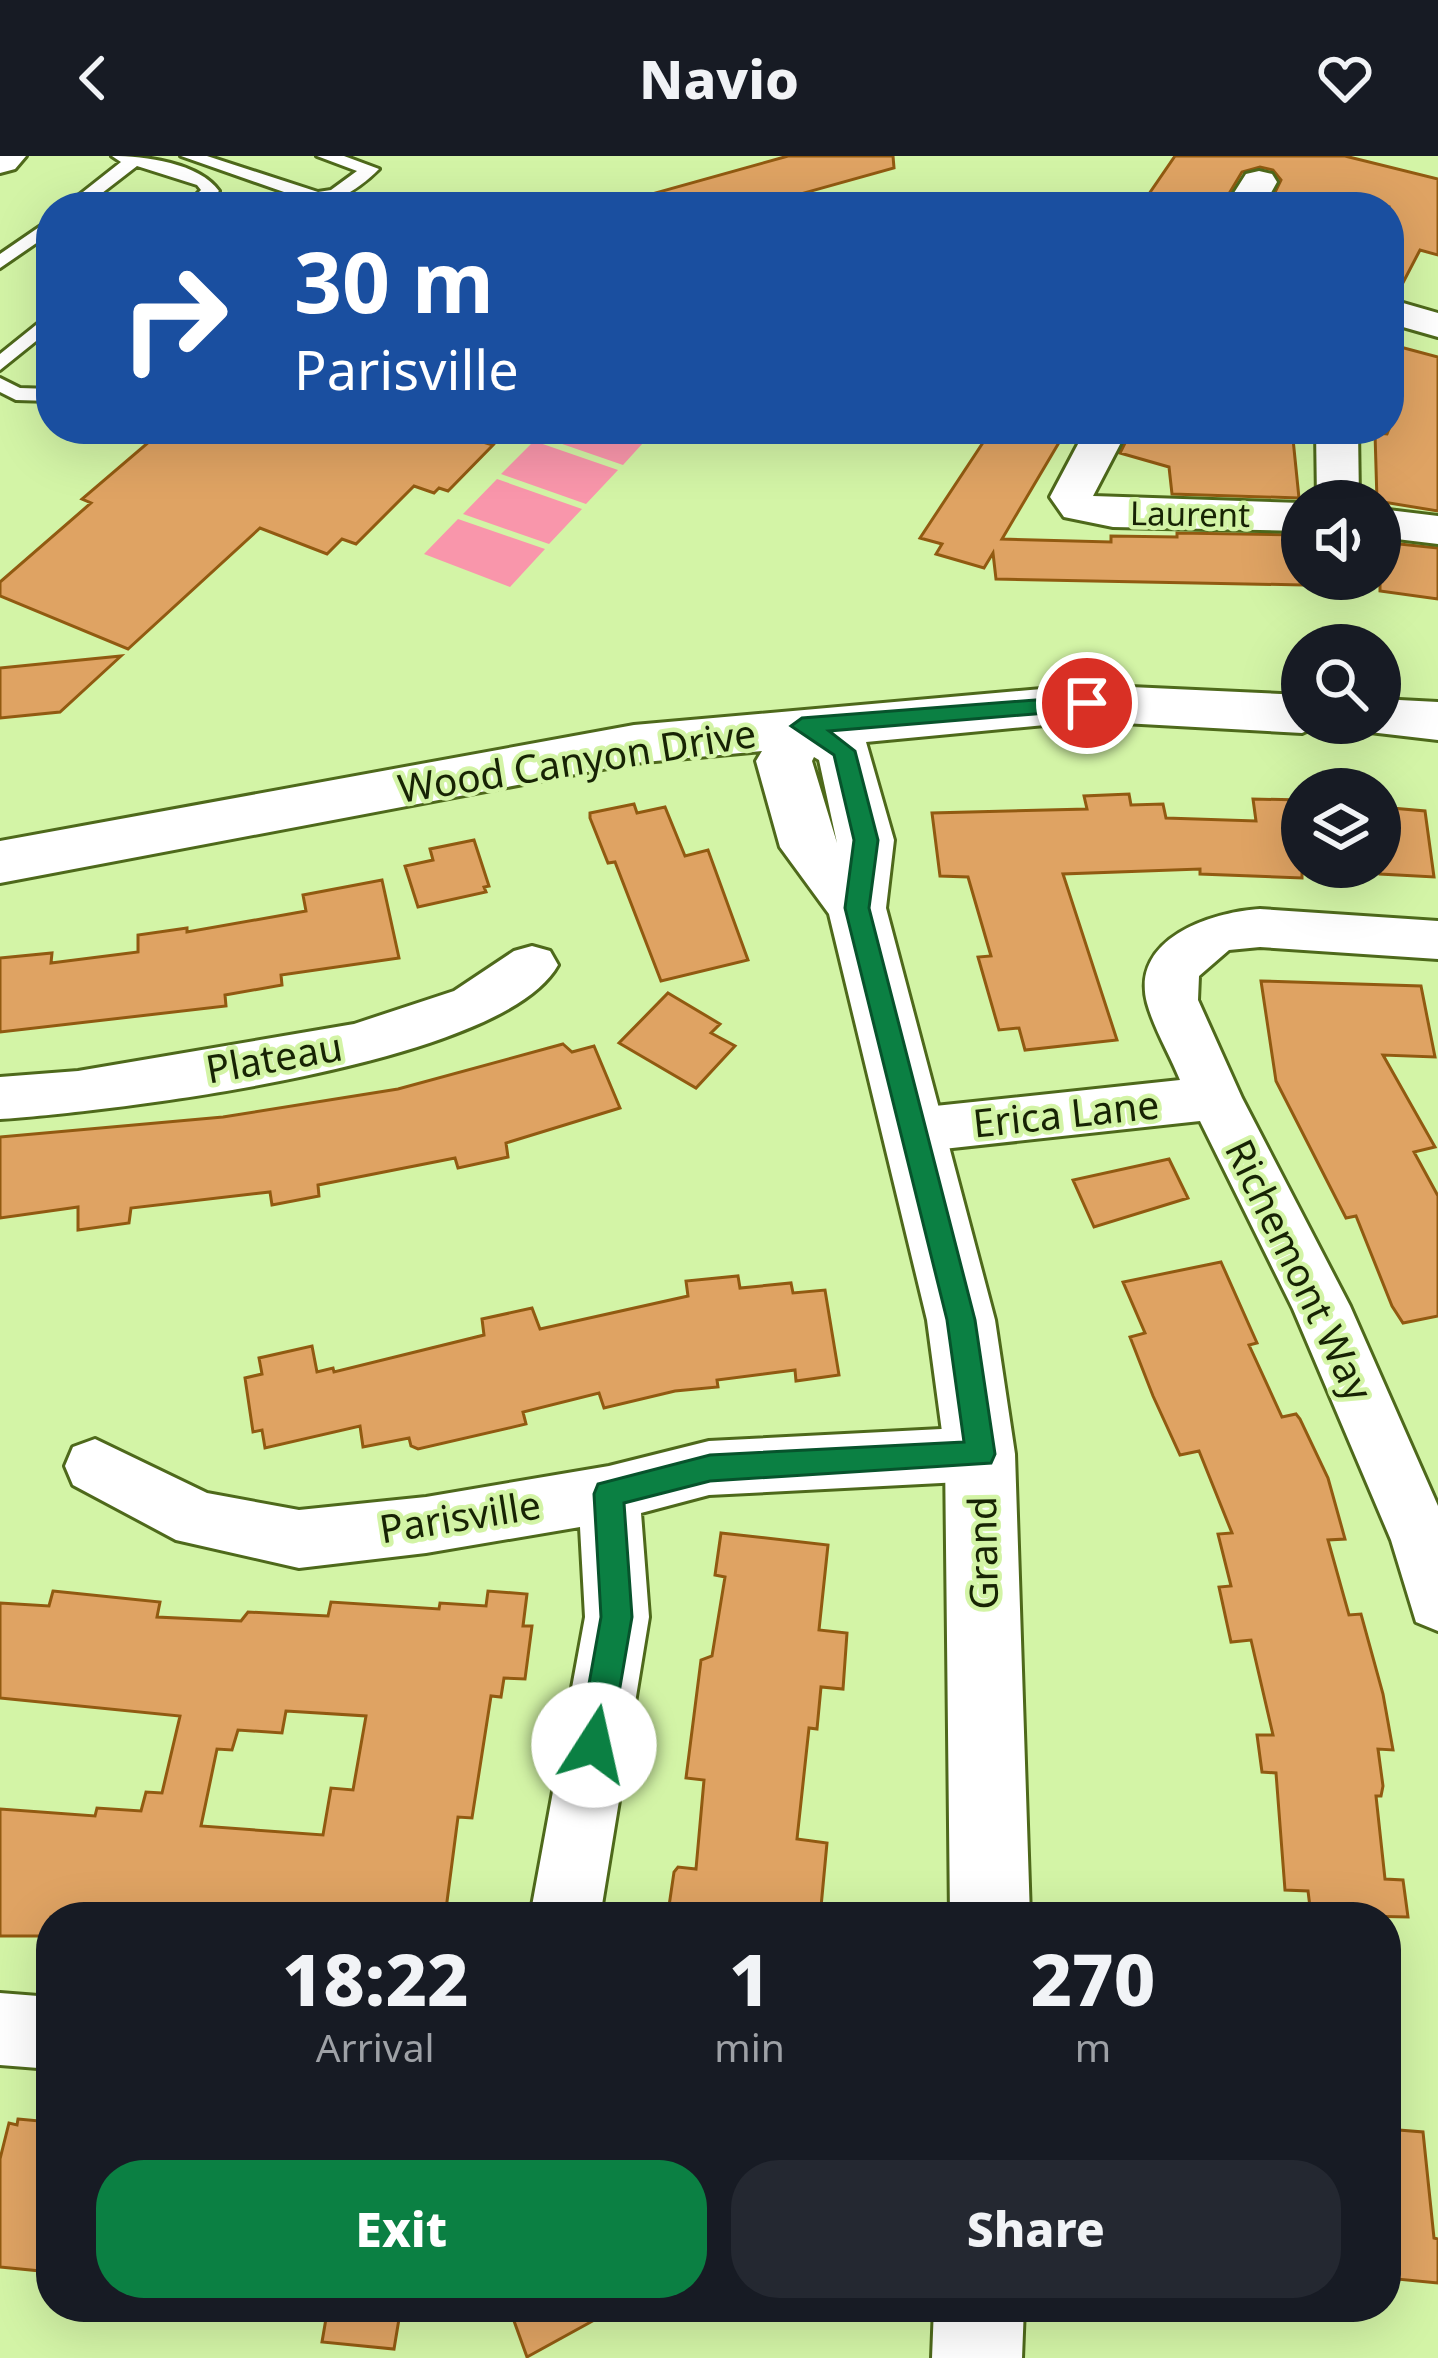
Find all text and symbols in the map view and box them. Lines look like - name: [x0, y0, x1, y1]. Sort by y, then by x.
- text: Navio: [639, 41, 799, 115]
- icon: back: [60, 45, 126, 111]
- icon: heart: [1312, 45, 1378, 111]
- text: 30 m: [294, 223, 494, 338]
- icon: right: [96, 240, 252, 396]
- text: Parisville: [294, 332, 519, 406]
- map controls: [1281, 480, 1401, 888]
- button: sound: [1281, 480, 1401, 600]
- street label: Laurent: [1130, 490, 1251, 537]
- button: search: [1281, 624, 1401, 744]
- pin: [1036, 652, 1138, 754]
- icon: arrive: [1054, 670, 1120, 736]
- street label: Wood Canyon Drive: [394, 705, 759, 814]
- button: layers: [1281, 768, 1401, 888]
- street label: Plateau: [201, 1018, 346, 1095]
- street label: Erica Lane: [970, 1076, 1162, 1149]
- street label: Richemont Way: [1214, 1130, 1387, 1409]
- street label: Parisville: [375, 1477, 544, 1554]
- street label: Grand: [954, 1496, 1009, 1610]
- position arrow: [531, 1682, 657, 1808]
- text: 18:22: [282, 1929, 469, 2027]
- text: 1: [729, 1929, 770, 2027]
- text: 270: [1031, 1929, 1155, 2027]
- text: Arrival: [316, 2020, 435, 2073]
- text: min: [714, 2020, 785, 2073]
- text: m: [1075, 2020, 1111, 2073]
- button: Exit: [96, 2160, 707, 2298]
- button: Share: [731, 2160, 1341, 2298]

